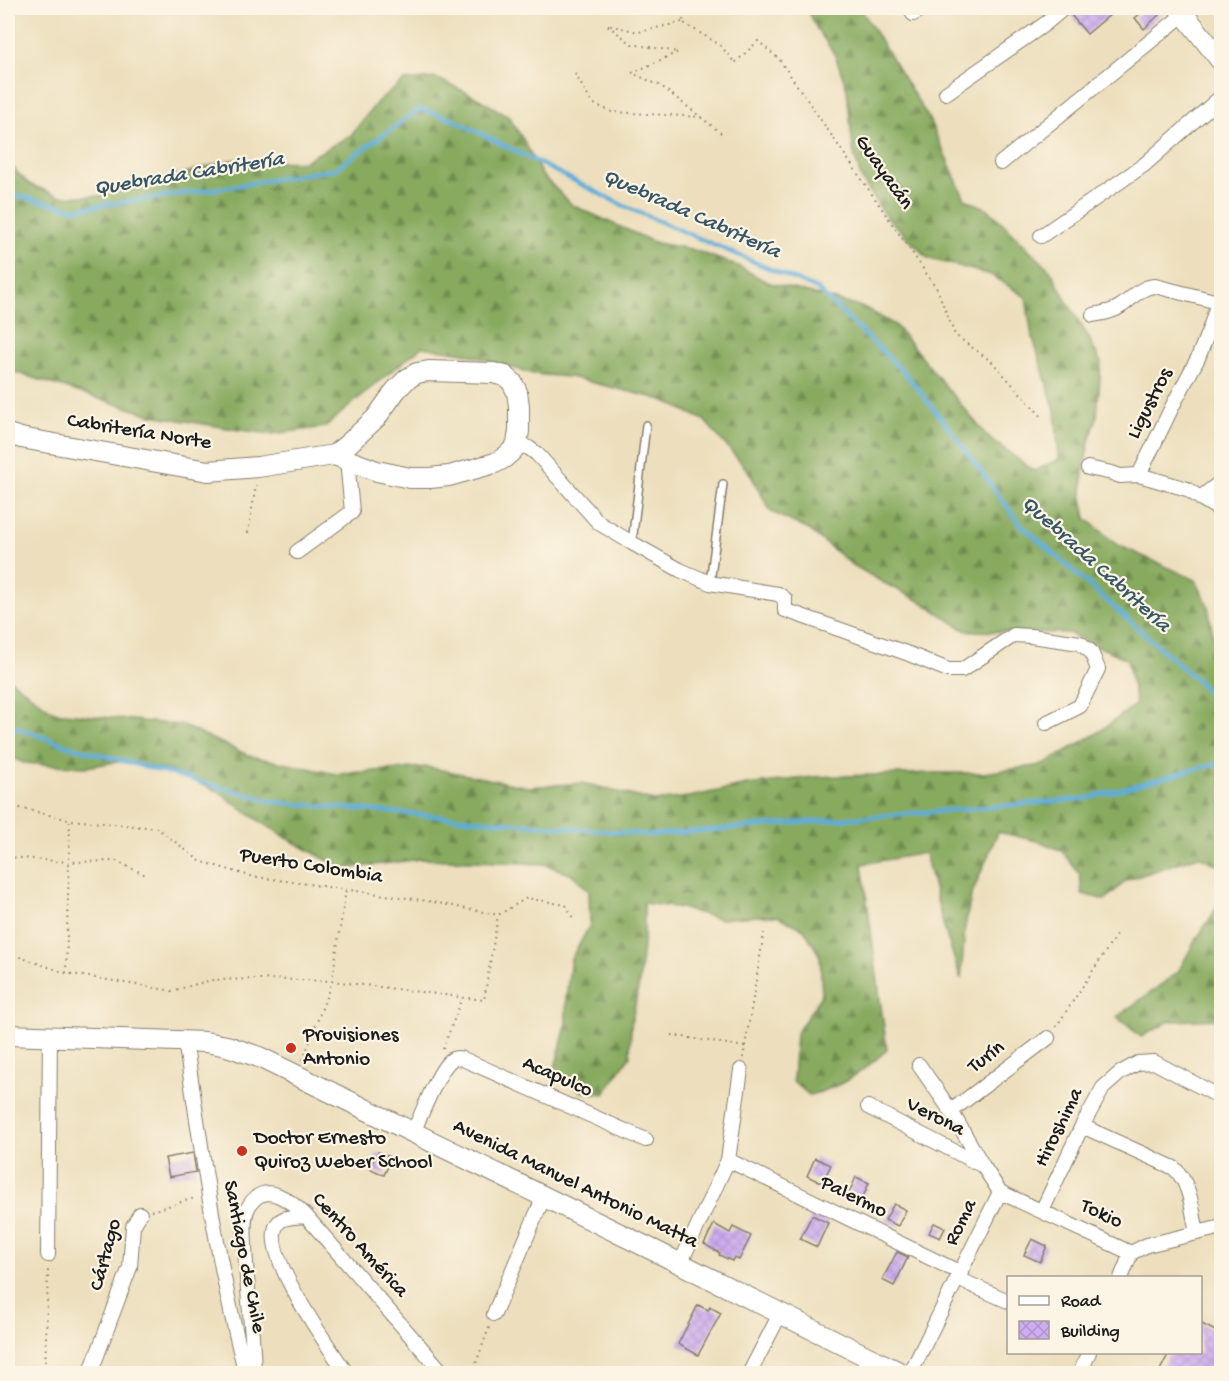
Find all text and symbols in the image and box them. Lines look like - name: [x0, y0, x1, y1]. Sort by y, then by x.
- street label: Guayacán: [848, 131, 918, 215]
- water label: Quebrada Cabritería: [92, 147, 288, 203]
- water label: Quebrada Cabritería: [598, 164, 786, 267]
- street label: Ligustros: [1123, 363, 1180, 444]
- street label: Cabritería Norte: [65, 409, 214, 457]
- water label: Quebrada Cabritería: [1015, 491, 1176, 640]
- street label: Puerto Colombia: [237, 843, 385, 891]
- place label: Provisiones Antonio: [302, 1024, 400, 1073]
- street label: Turín: [963, 1036, 1010, 1081]
- marker: Provisiones Antonio: [284, 1041, 298, 1055]
- street label: Acapulco: [518, 1052, 596, 1105]
- street label: Hiroshima: [1030, 1083, 1090, 1172]
- street label: Verona: [901, 1092, 970, 1144]
- street label: Avenida Manuel Antonio Matta: [448, 1115, 703, 1256]
- place label: Doctor Ernesto Quiroz Weber School: [252, 1127, 433, 1176]
- marker: Doctor Ernesto Quiroz Weber School: [235, 1144, 249, 1158]
- street label: Palermo: [814, 1171, 891, 1225]
- street label: Santiago de Chile: [216, 1179, 270, 1336]
- street label: Centro América: [305, 1188, 414, 1305]
- street label: Tokio: [1075, 1194, 1126, 1236]
- street label: Roma: [940, 1195, 984, 1250]
- street label: Cártago: [85, 1216, 129, 1294]
- legend: [1007, 1276, 1202, 1354]
- text: Road: [1061, 1292, 1102, 1313]
- text: Building: [1060, 1322, 1120, 1343]

